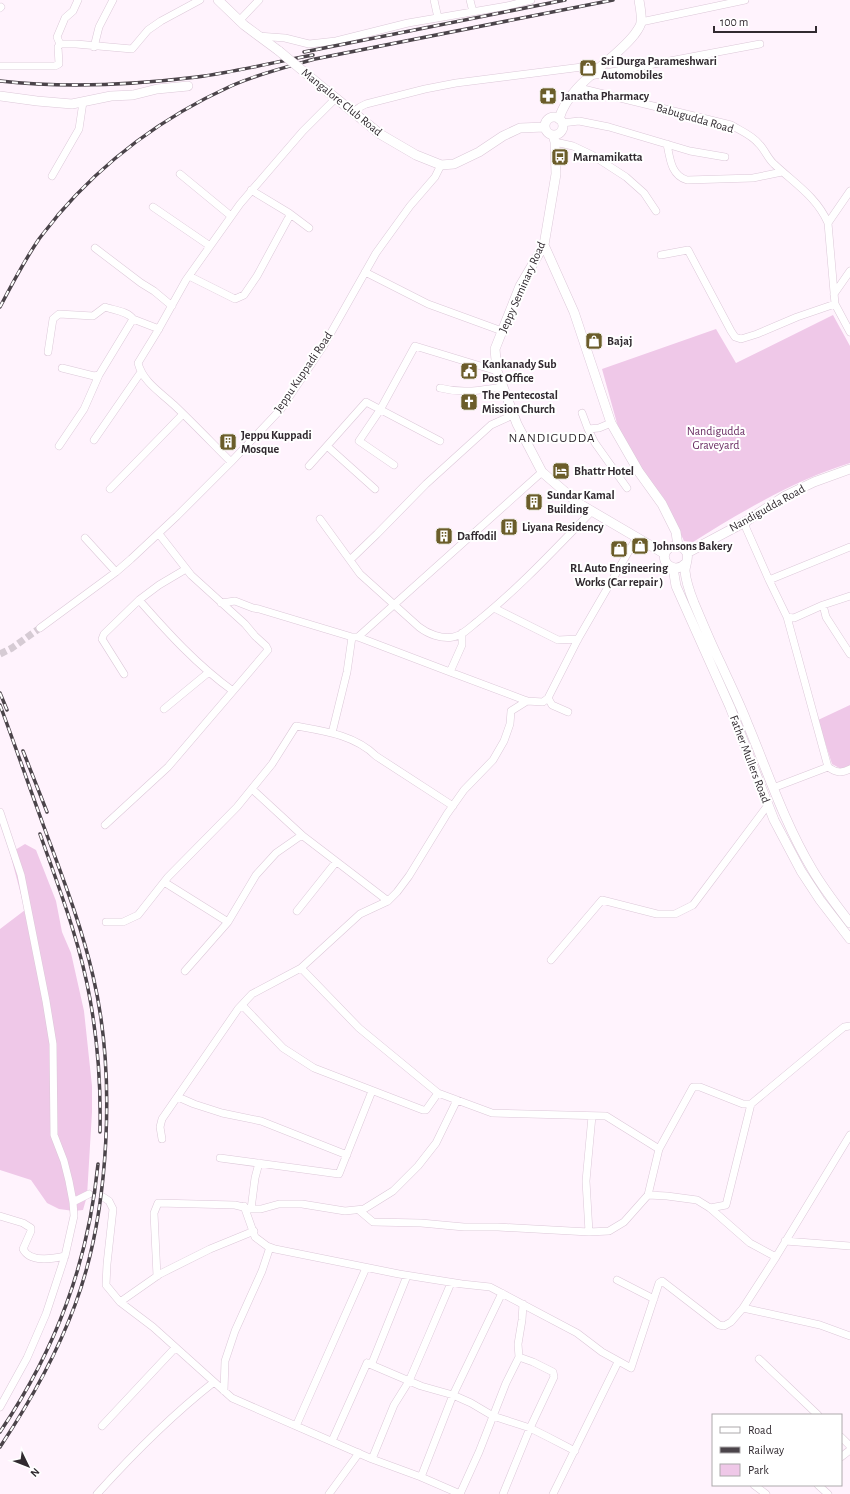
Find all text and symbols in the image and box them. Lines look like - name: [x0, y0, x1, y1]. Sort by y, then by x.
- scale bar: [714, 8, 816, 34]
- text: 100 m: [720, 16, 748, 28]
- place label: Sri Durga Parameshwari Automobiles: [601, 55, 717, 81]
- shop icon: Sri Durga Parameshwari Automobiles: [578, 58, 598, 78]
- street label: Mangalore Club Road: [300, 66, 384, 138]
- pharmacy icon: Janatha Pharmacy: [538, 86, 558, 106]
- place label: Janatha Pharmacy: [561, 90, 650, 103]
- street label: Babugudda Road: [655, 101, 735, 135]
- bus stop icon: Marnamikatta: [550, 147, 570, 167]
- place label: Marnamikatta: [573, 151, 643, 163]
- street label: Jeppy Seminary Road: [497, 240, 548, 335]
- street label: Jeppu Kuppadi Road: [272, 329, 334, 415]
- shop icon: Bajaj: [584, 331, 604, 351]
- place label: Bajaj: [607, 335, 632, 348]
- place label: Kankanady Sub Post Office: [482, 358, 557, 384]
- public building icon: Kankanady Sub Post Office: [459, 361, 479, 381]
- place label: The Pentecostal Mission Church: [482, 389, 558, 415]
- church icon: The Pentecostal Mission Church: [459, 392, 479, 412]
- park label: Nandigudda Graveyard: [687, 425, 746, 452]
- place label: Jeppu Kuppadi Mosque: [241, 429, 312, 455]
- building icon: Jeppu Kuppadi Mosque: [218, 432, 238, 452]
- district label: NANDIGUDDA: [509, 432, 596, 445]
- hotel icon: Bhattr Hotel: [551, 461, 571, 481]
- place label: Bhattr Hotel: [574, 465, 634, 477]
- street label: Nandigudda Road: [727, 482, 807, 534]
- place label: Sundar Kamal Building: [547, 489, 615, 515]
- building icon: Sundar Kamal Building: [524, 492, 544, 512]
- building icon: Liyana Residency: [499, 517, 519, 537]
- place label: Liyana Residency: [522, 521, 604, 534]
- building icon: Daffodil: [434, 526, 454, 546]
- place label: Daffodil: [457, 530, 497, 542]
- shop icon: Johnsons Bakery: [630, 536, 650, 556]
- shop icon: RL Auto Engineering Works (Car repair ): [609, 539, 629, 559]
- place label: Johnsons Bakery: [653, 540, 733, 553]
- place label: RL Auto Engineering Works (Car repair ): [570, 562, 669, 589]
- street label: Father Mullers Road: [728, 714, 772, 804]
- legend: [712, 1414, 842, 1486]
- text: Road: [748, 1424, 772, 1436]
- text: Railway: [748, 1444, 784, 1457]
- north arrow: [8, 1446, 48, 1486]
- text: Park: [748, 1464, 769, 1476]
- text: N: [28, 1466, 42, 1479]

